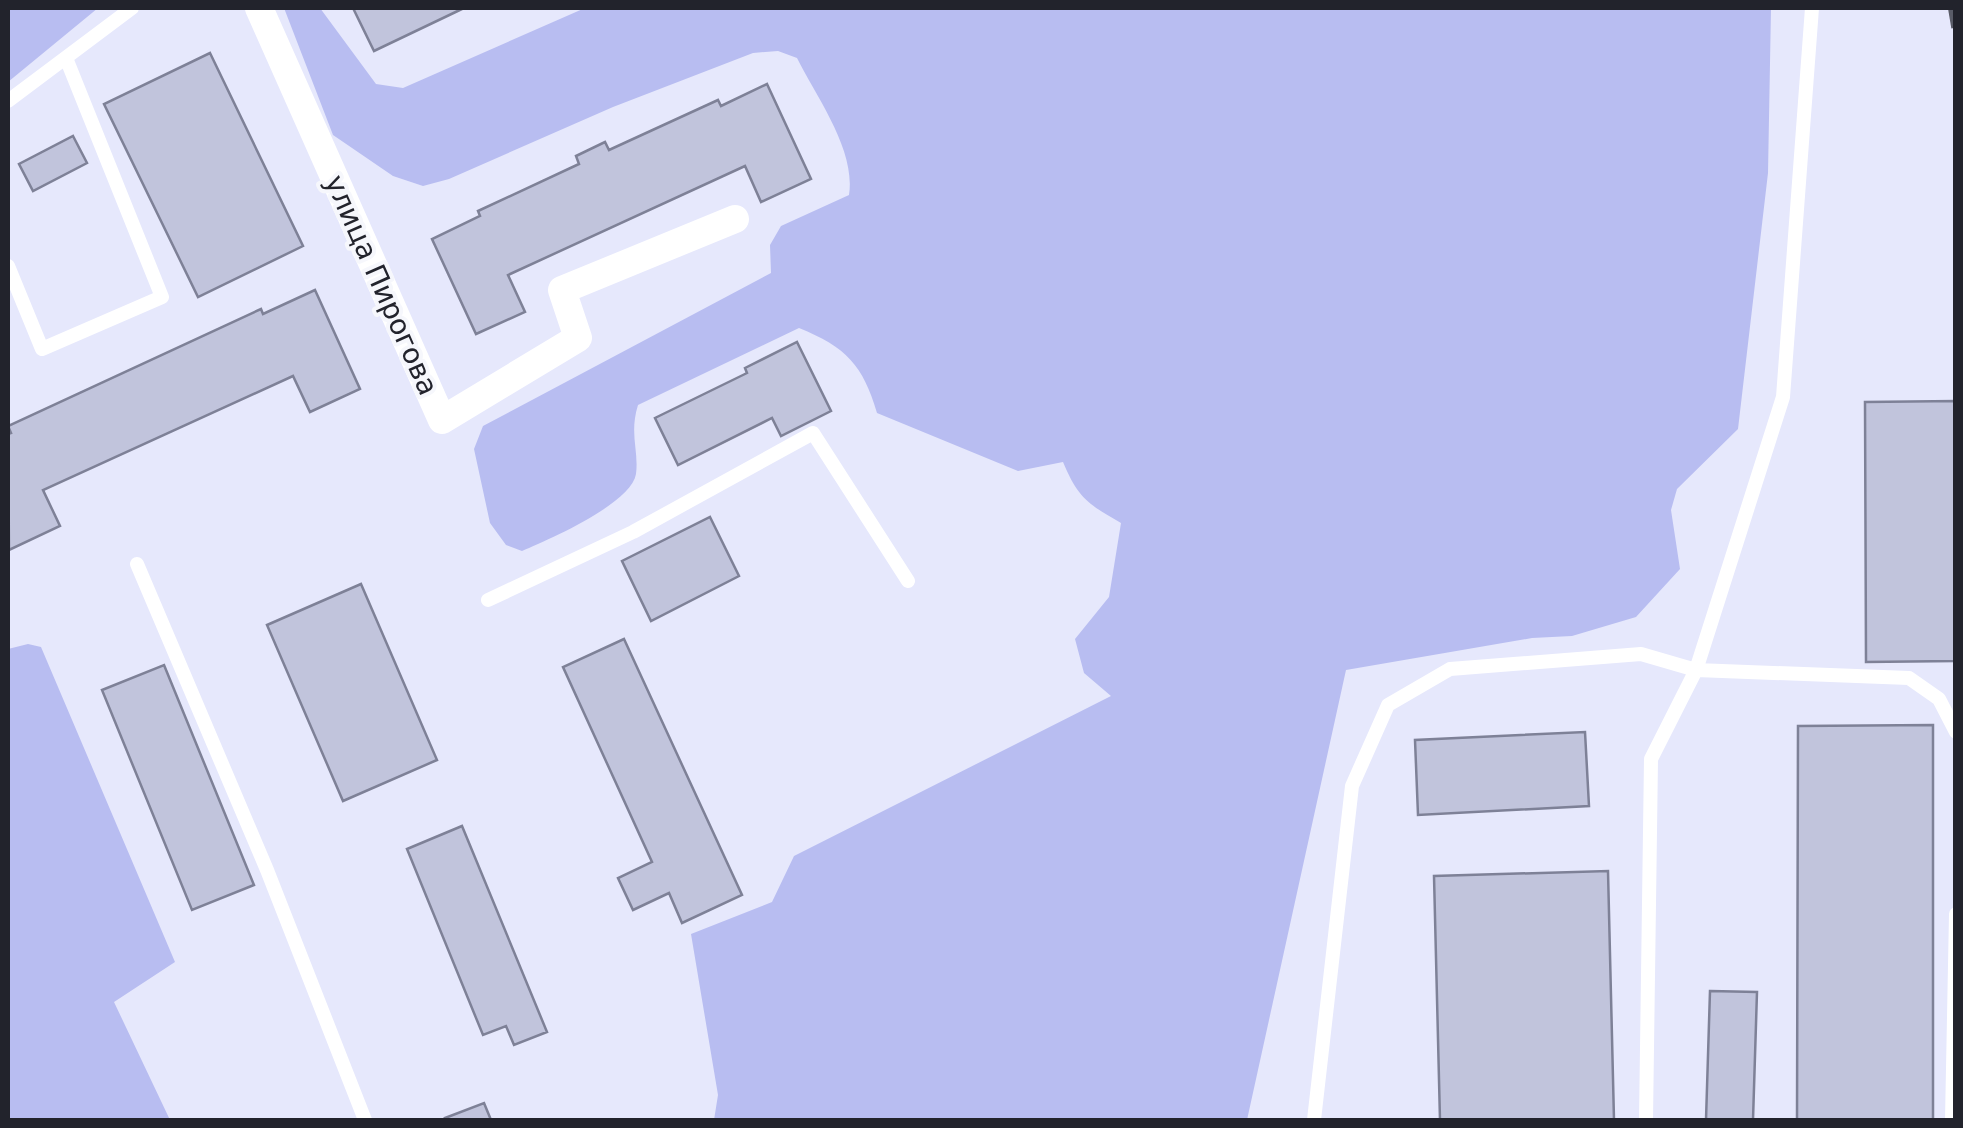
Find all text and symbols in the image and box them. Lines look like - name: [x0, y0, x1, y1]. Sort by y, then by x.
- street label: улица Пирогова: [318, 170, 445, 400]

